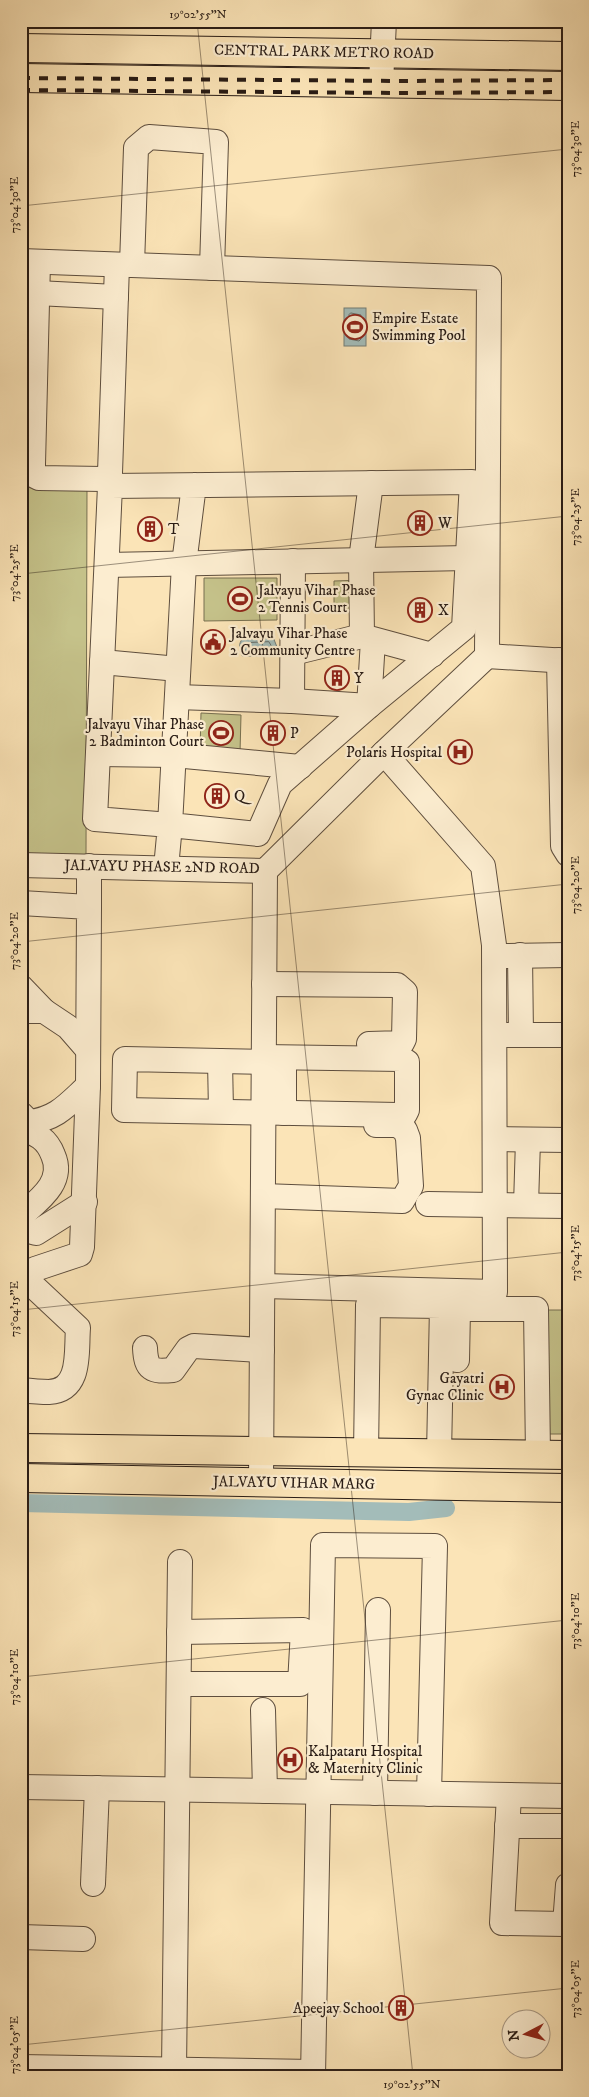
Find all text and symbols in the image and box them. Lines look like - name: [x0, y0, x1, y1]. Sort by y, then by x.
- text: 19°02'55"N: [169, 7, 227, 22]
- street label: CENTRAL PARK METRO ROAD: [214, 41, 434, 63]
- text: 73°04'30"E: [568, 120, 583, 177]
- text: 73°04'30"E: [7, 176, 22, 233]
- place label: Empire Estate Swimming Pool: [372, 309, 466, 345]
- sports icon: Empire Estate Swimming Pool: [342, 314, 368, 340]
- text: 73°04'25"E: [568, 488, 583, 546]
- building icon: W: [407, 510, 433, 536]
- place label: W: [437, 514, 452, 533]
- building icon: T: [137, 516, 163, 542]
- place label: T: [168, 520, 180, 539]
- text: 73°04'25"E: [7, 544, 22, 602]
- place label: Jalvayu Vihar Phase 2 Tennis Court: [256, 581, 375, 617]
- sports icon: Jalvayu Vihar Phase 2 Tennis Court: [227, 586, 253, 612]
- building icon: X: [407, 597, 433, 623]
- place label: X: [438, 601, 449, 620]
- place label: Jalvayu Vihar Phase 2 Community Centre: [228, 624, 355, 660]
- public building icon: Jalvayu Vihar Phase 2 Community Centre: [200, 629, 226, 655]
- building icon: Y: [324, 665, 350, 691]
- place label: Y: [354, 669, 364, 688]
- place label: Jalvayu Vihar Phase 2 Badminton Court: [85, 715, 204, 751]
- sports icon: Jalvayu Vihar Phase 2 Badminton Court: [208, 720, 234, 746]
- building icon: P: [260, 720, 286, 746]
- place label: P: [290, 724, 299, 743]
- hospital icon: Polaris Hospital: [447, 739, 473, 765]
- place label: Polaris Hospital: [346, 743, 442, 762]
- building icon: Q: [204, 783, 230, 809]
- place label: Q: [234, 787, 252, 806]
- street label: JALVAYU PHASE 2ND ROAD: [62, 856, 260, 878]
- text: 73°04'20"E: [568, 856, 583, 914]
- text: 73°04'20"E: [7, 912, 22, 970]
- text: 73°04'15"E: [568, 1225, 583, 1281]
- text: 73°04'15"E: [7, 1281, 22, 1337]
- place label: Gayatri Gynac Clinic: [406, 1369, 485, 1405]
- hospital icon: Gayatri Gynac Clinic: [489, 1374, 515, 1400]
- street label: JALVAYU VIHAR MARG: [211, 1472, 376, 1494]
- text: 73°04'10"E: [568, 1592, 583, 1649]
- text: 73°04'10"E: [7, 1648, 22, 1705]
- place label: Kalpataru Hospital & Maternity Clinic: [308, 1742, 423, 1778]
- hospital icon: Kalpataru Hospital & Maternity Clinic: [277, 1747, 303, 1773]
- text: 73°04'05"E: [568, 1960, 583, 2018]
- building icon: Apeejay School: [388, 1995, 414, 2021]
- place label: Apeejay School: [293, 1999, 384, 2018]
- north arrow: [502, 2010, 552, 2060]
- text: 73°04'05"E: [7, 2016, 22, 2074]
- text: N: [504, 2028, 524, 2042]
- text: 19°02'55"N: [383, 2077, 441, 2092]

